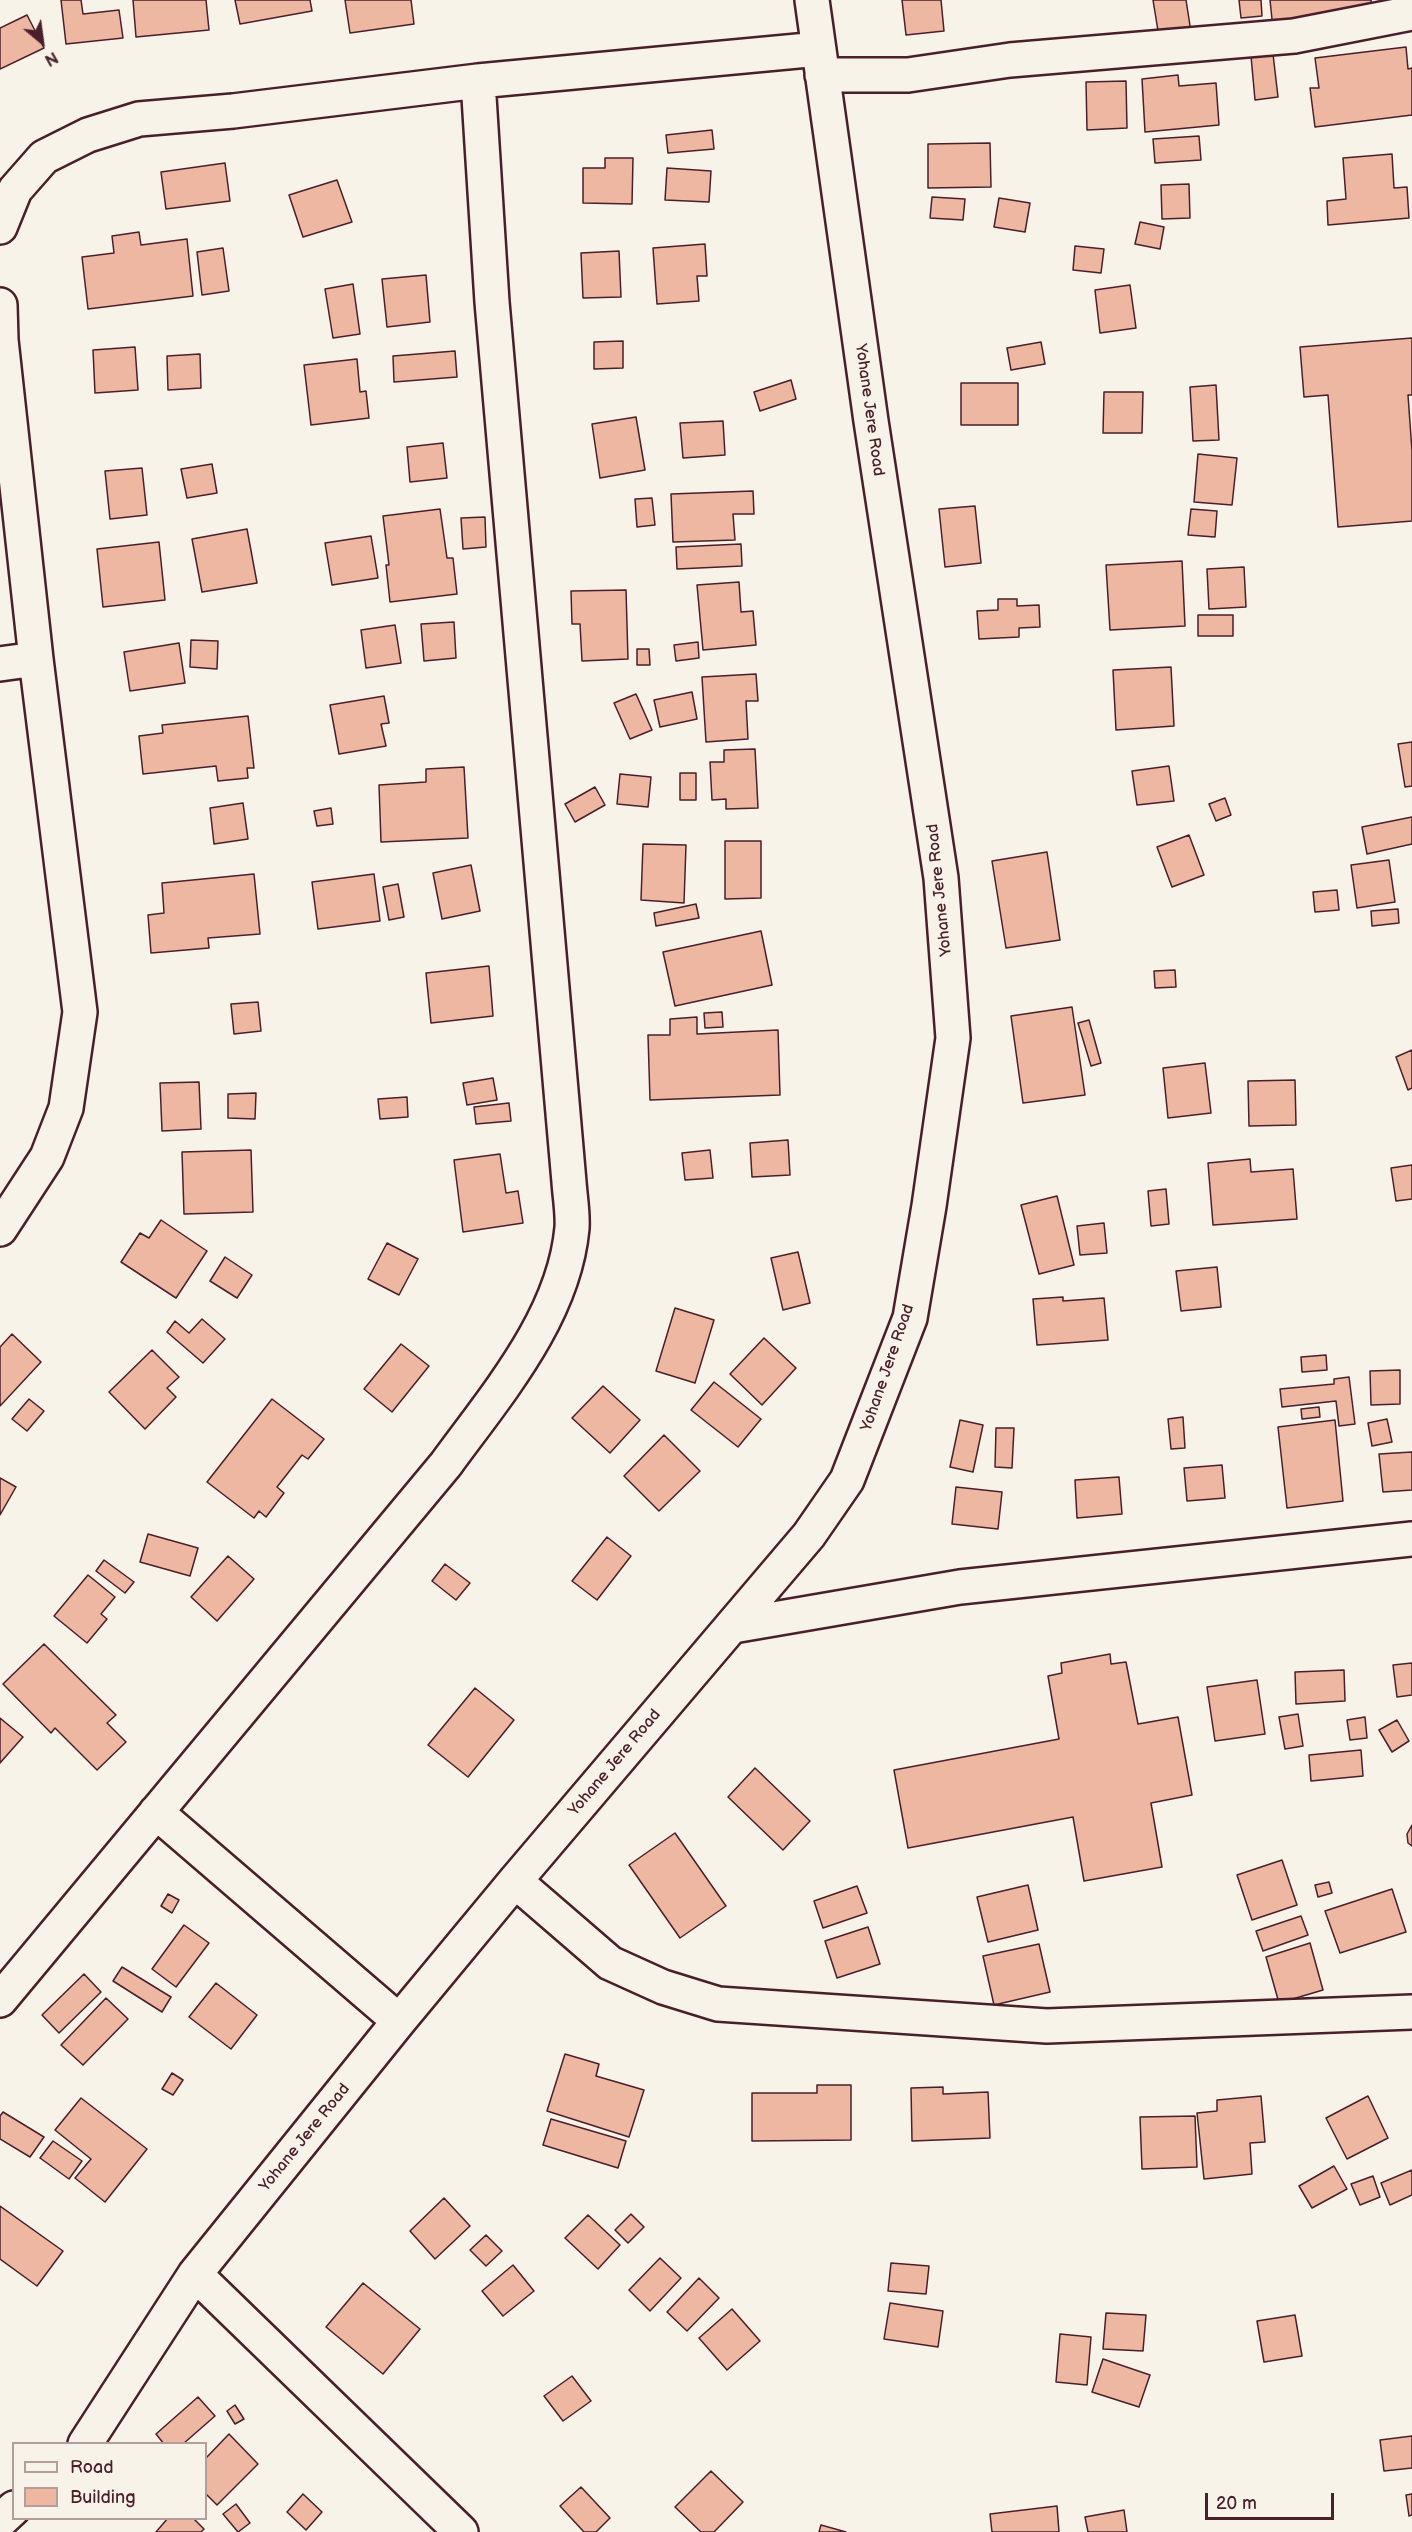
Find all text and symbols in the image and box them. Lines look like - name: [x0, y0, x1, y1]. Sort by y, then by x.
- north arrow: [12, 12, 72, 72]
- text: N: [41, 47, 61, 69]
- street label: Yohane Jere Road: [850, 343, 888, 477]
- street label: Yohane Jere Road: [923, 823, 957, 957]
- street label: Yohane Jere Road: [857, 1302, 919, 1434]
- street label: Yohane Jere Road: [565, 1706, 665, 1820]
- street label: Yohane Jere Road: [256, 2080, 354, 2196]
- legend: [12, 2442, 207, 2520]
- text: Road: [70, 2457, 114, 2478]
- scale bar: [1208, 2481, 1337, 2519]
- text: Building: [70, 2487, 136, 2508]
- text: 20 m: [1216, 2493, 1257, 2514]

